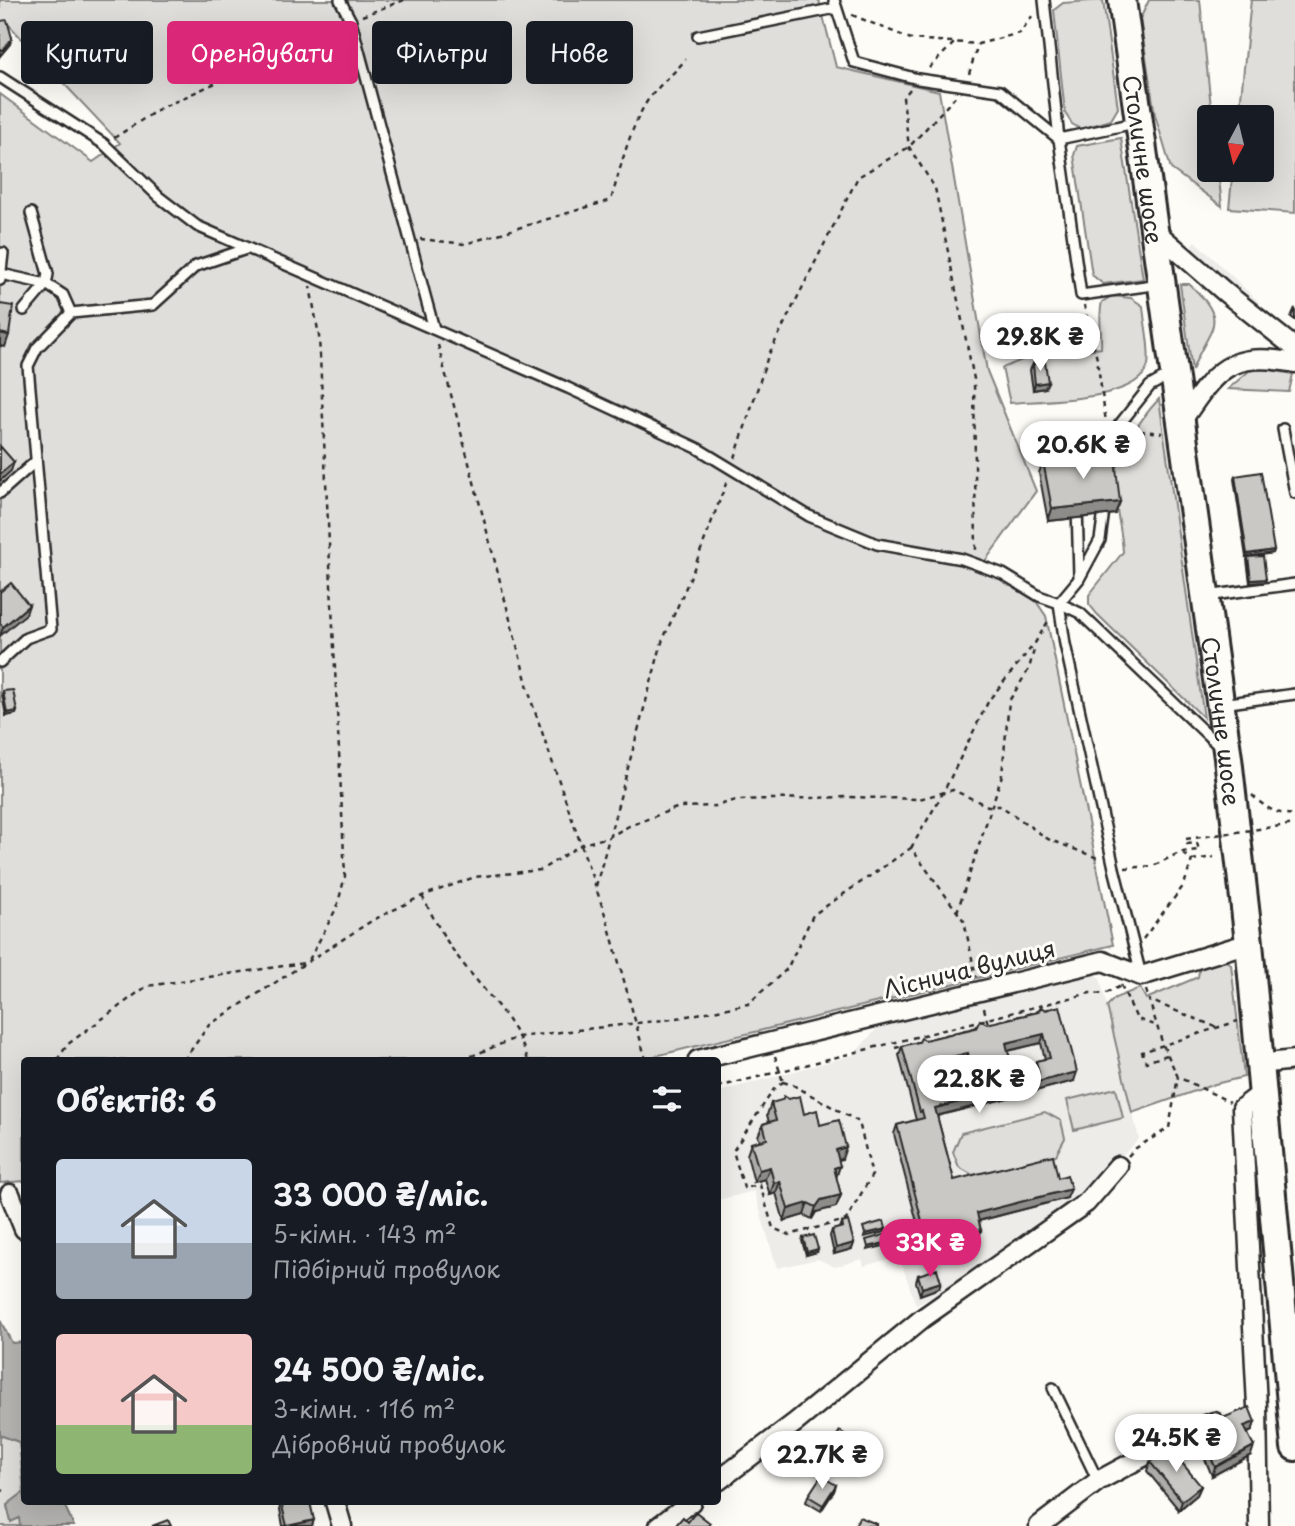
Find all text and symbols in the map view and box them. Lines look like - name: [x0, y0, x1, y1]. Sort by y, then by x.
- chip: Купити: [21, 21, 153, 84]
- chip: Орендувати: [167, 21, 358, 84]
- chip: Фільтри: [372, 21, 512, 84]
- chip: Нове: [526, 21, 633, 84]
- street label: Столичне шосе: [1115, 73, 1173, 246]
- north arrow: [1197, 105, 1274, 182]
- map controls: [1197, 105, 1274, 182]
- pin: 29.8K ₴: [975, 314, 1105, 373]
- text: 29.8K ₴: [996, 318, 1084, 353]
- pin: 20.6K ₴: [1018, 421, 1148, 481]
- text: 20.6K ₴: [1036, 426, 1130, 461]
- street label: Столичне шосе: [1194, 634, 1251, 808]
- street label: Ліснича вулиця: [879, 930, 1059, 1006]
- pin: 22.8K ₴: [914, 1056, 1044, 1115]
- text: 22.8K ₴: [933, 1060, 1025, 1095]
- text: Об’єктів: 6: [56, 1077, 217, 1122]
- icon: filters: [648, 1080, 686, 1118]
- text: 33 000 ₴/міс.: [273, 1171, 488, 1216]
- icon: home: [112, 1187, 196, 1271]
- text: 5-кімн. · 143 m²: [273, 1216, 457, 1251]
- pin: 33K ₴: [881, 1220, 979, 1279]
- text: 33K ₴: [895, 1224, 965, 1259]
- text: Підбірний провулок: [273, 1251, 500, 1286]
- text: 24 500 ₴/міс.: [273, 1346, 485, 1391]
- icon: home: [112, 1362, 196, 1446]
- text: 3-кімн. · 116 m²: [273, 1391, 455, 1426]
- pin: 24.5K ₴: [1111, 1414, 1241, 1474]
- text: 24.5K ₴: [1131, 1419, 1221, 1454]
- text: Дібровний провулок: [273, 1426, 505, 1461]
- pin: 22.7K ₴: [757, 1432, 887, 1491]
- text: 22.7K ₴: [777, 1436, 867, 1471]

